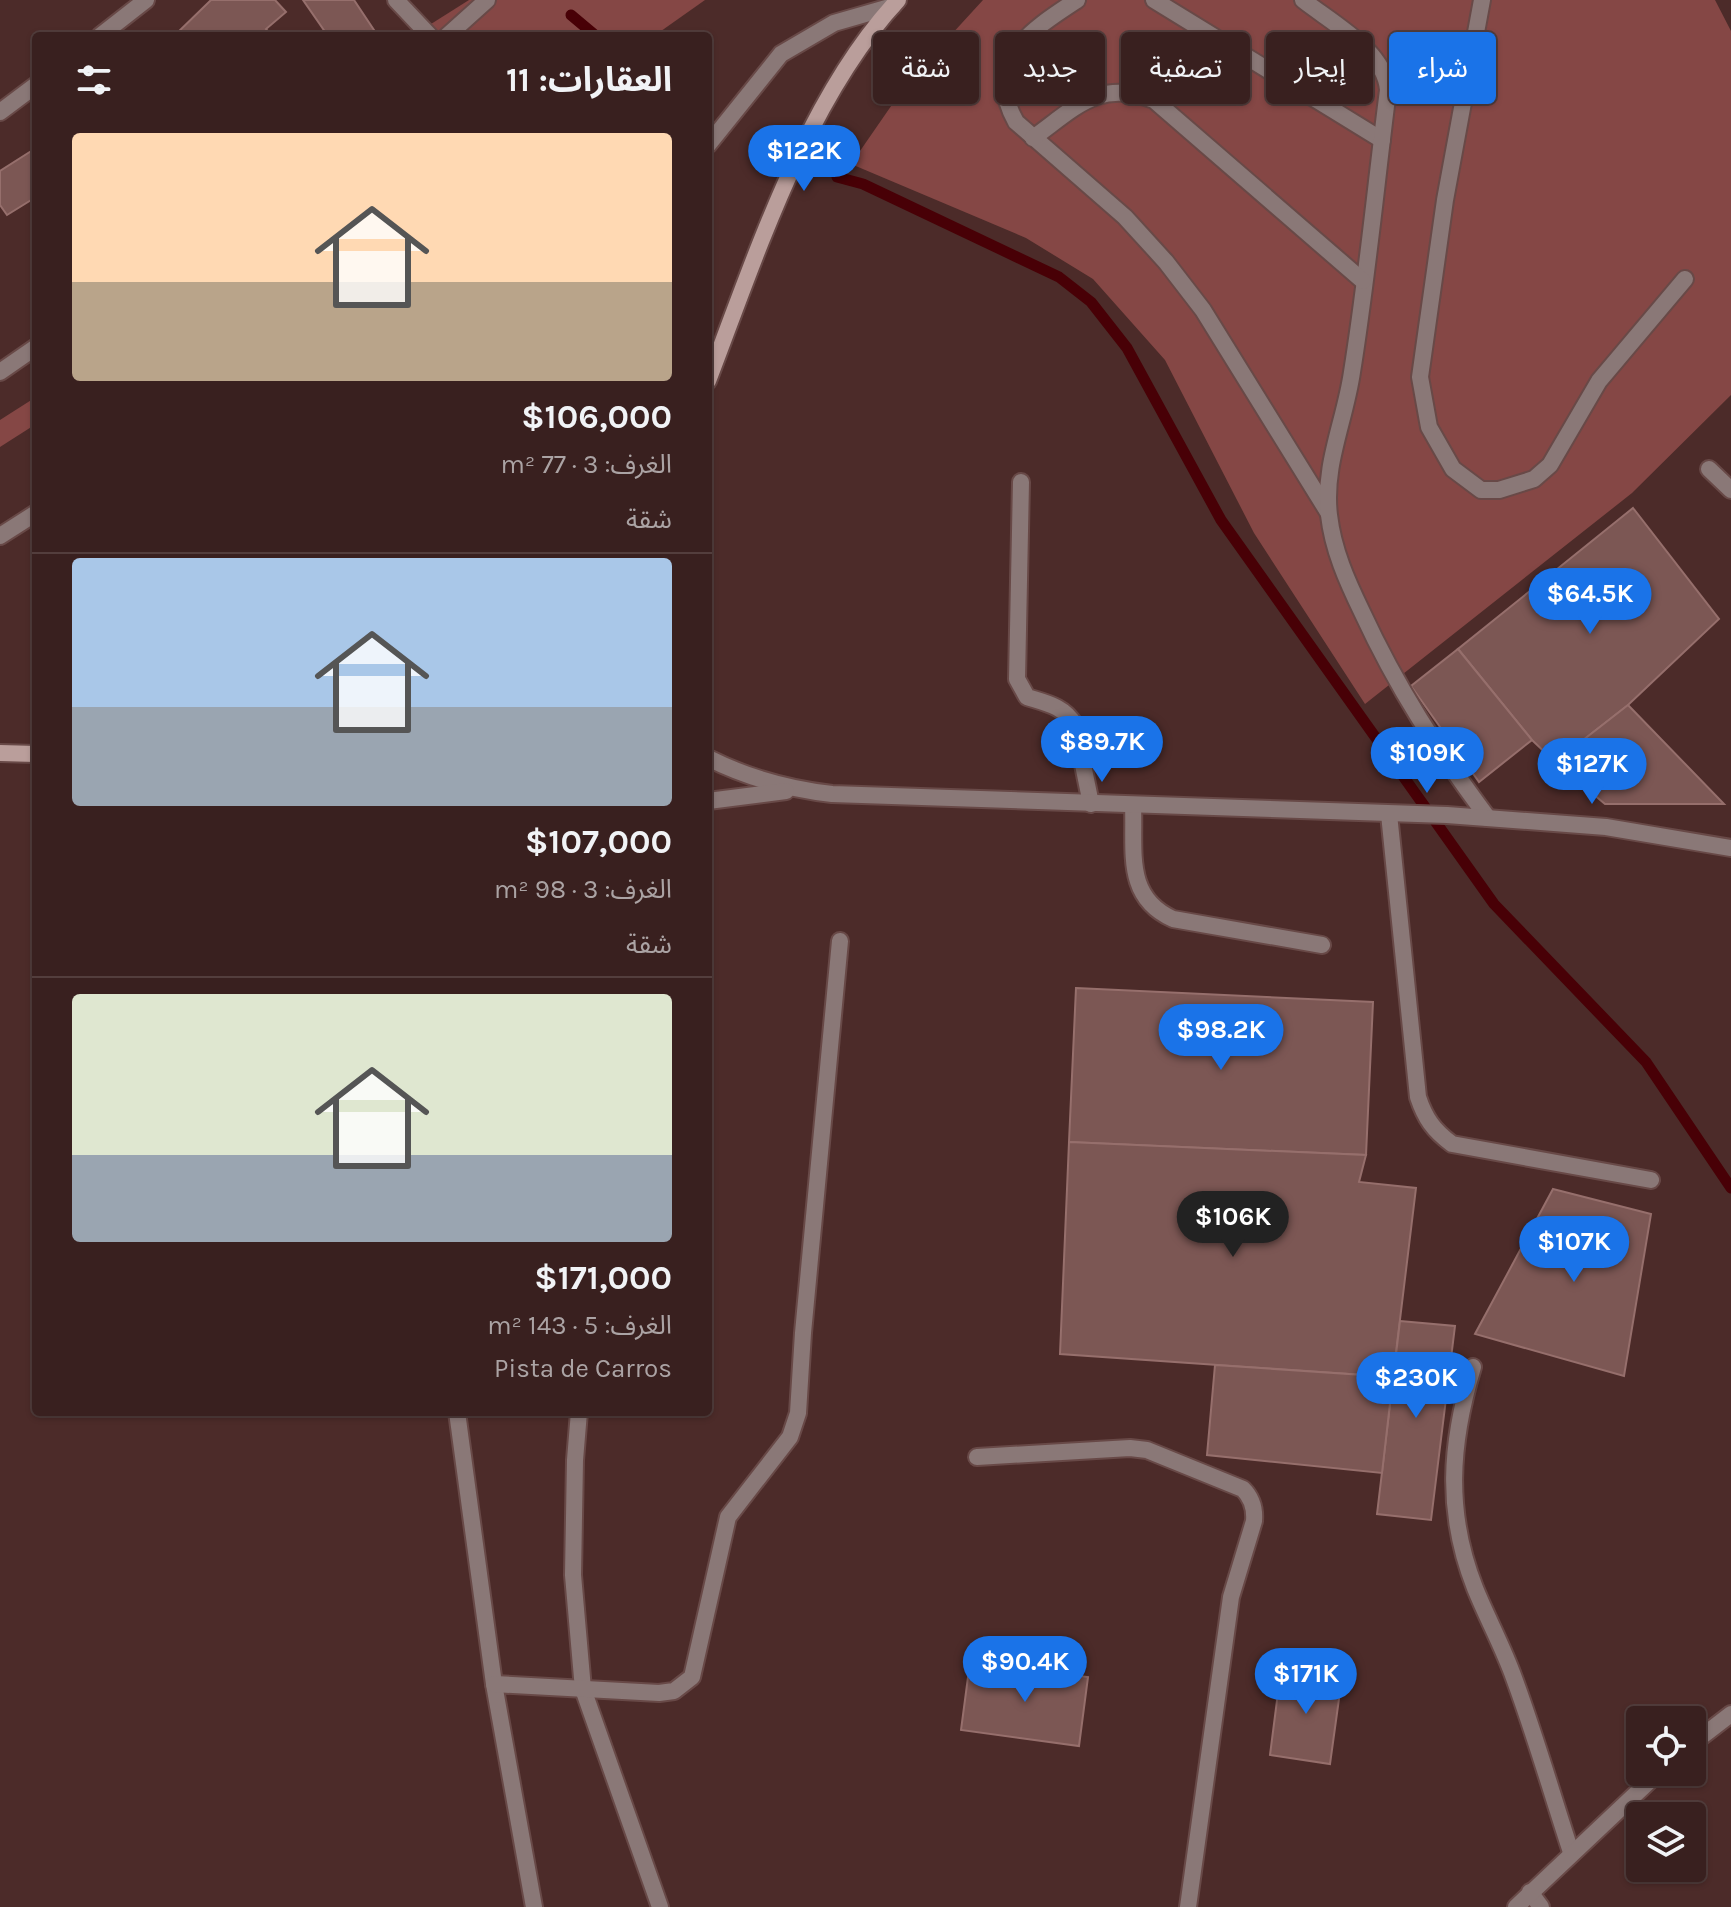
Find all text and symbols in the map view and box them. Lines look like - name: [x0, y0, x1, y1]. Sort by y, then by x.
- chip: شقة: [873, 32, 979, 104]
- chip: جديد: [995, 32, 1105, 104]
- chip: تصفية: [1121, 32, 1250, 104]
- chip: إيجار: [1266, 32, 1373, 104]
- chip: شراء: [1389, 32, 1496, 104]
- icon: filters: [72, 58, 116, 102]
- text: العقارات: 11: [506, 60, 672, 100]
- pin: $122K: [748, 125, 860, 193]
- text: $122K: [766, 135, 842, 166]
- icon: home: [300, 185, 444, 329]
- text: $106,000: [521, 397, 672, 437]
- text: الغرف: 3 · 77 m²: [501, 449, 672, 480]
- text: شقة: [626, 504, 672, 535]
- pin: $64.5K: [1525, 568, 1655, 636]
- text: $64.5K: [1547, 578, 1633, 609]
- icon: home: [300, 610, 444, 754]
- pin: $89.7K: [1037, 716, 1167, 784]
- text: $89.7K: [1059, 726, 1145, 757]
- pin: $109K: [1371, 727, 1483, 795]
- text: $109K: [1389, 737, 1465, 768]
- pin: $127K: [1536, 738, 1648, 806]
- text: $127K: [1556, 748, 1628, 779]
- text: $107,000: [525, 822, 672, 862]
- text: الغرف: 3 · 98 m²: [494, 874, 672, 905]
- text: شقة: [626, 929, 672, 960]
- pin: $98.2K: [1156, 1004, 1286, 1072]
- text: $98.2K: [1177, 1014, 1265, 1045]
- icon: home: [300, 1046, 444, 1190]
- pin: $106K: [1177, 1191, 1289, 1259]
- text: $106K: [1195, 1201, 1271, 1232]
- pin: $107K: [1518, 1216, 1630, 1284]
- text: $107K: [1537, 1226, 1611, 1257]
- text: $171,000: [534, 1258, 672, 1298]
- text: الغرف: 5 · 143 m²: [487, 1310, 672, 1341]
- pin: $230K: [1360, 1352, 1472, 1420]
- text: Pista de Carros: [494, 1353, 672, 1384]
- text: $230K: [1374, 1362, 1458, 1393]
- pin: $90.4K: [960, 1636, 1090, 1704]
- text: $90.4K: [981, 1646, 1069, 1677]
- pin: $171K: [1250, 1648, 1362, 1716]
- text: $171K: [1273, 1658, 1339, 1689]
- map controls: [1626, 1706, 1706, 1882]
- button: locate: [1626, 1706, 1706, 1786]
- button: layers: [1626, 1802, 1706, 1882]

